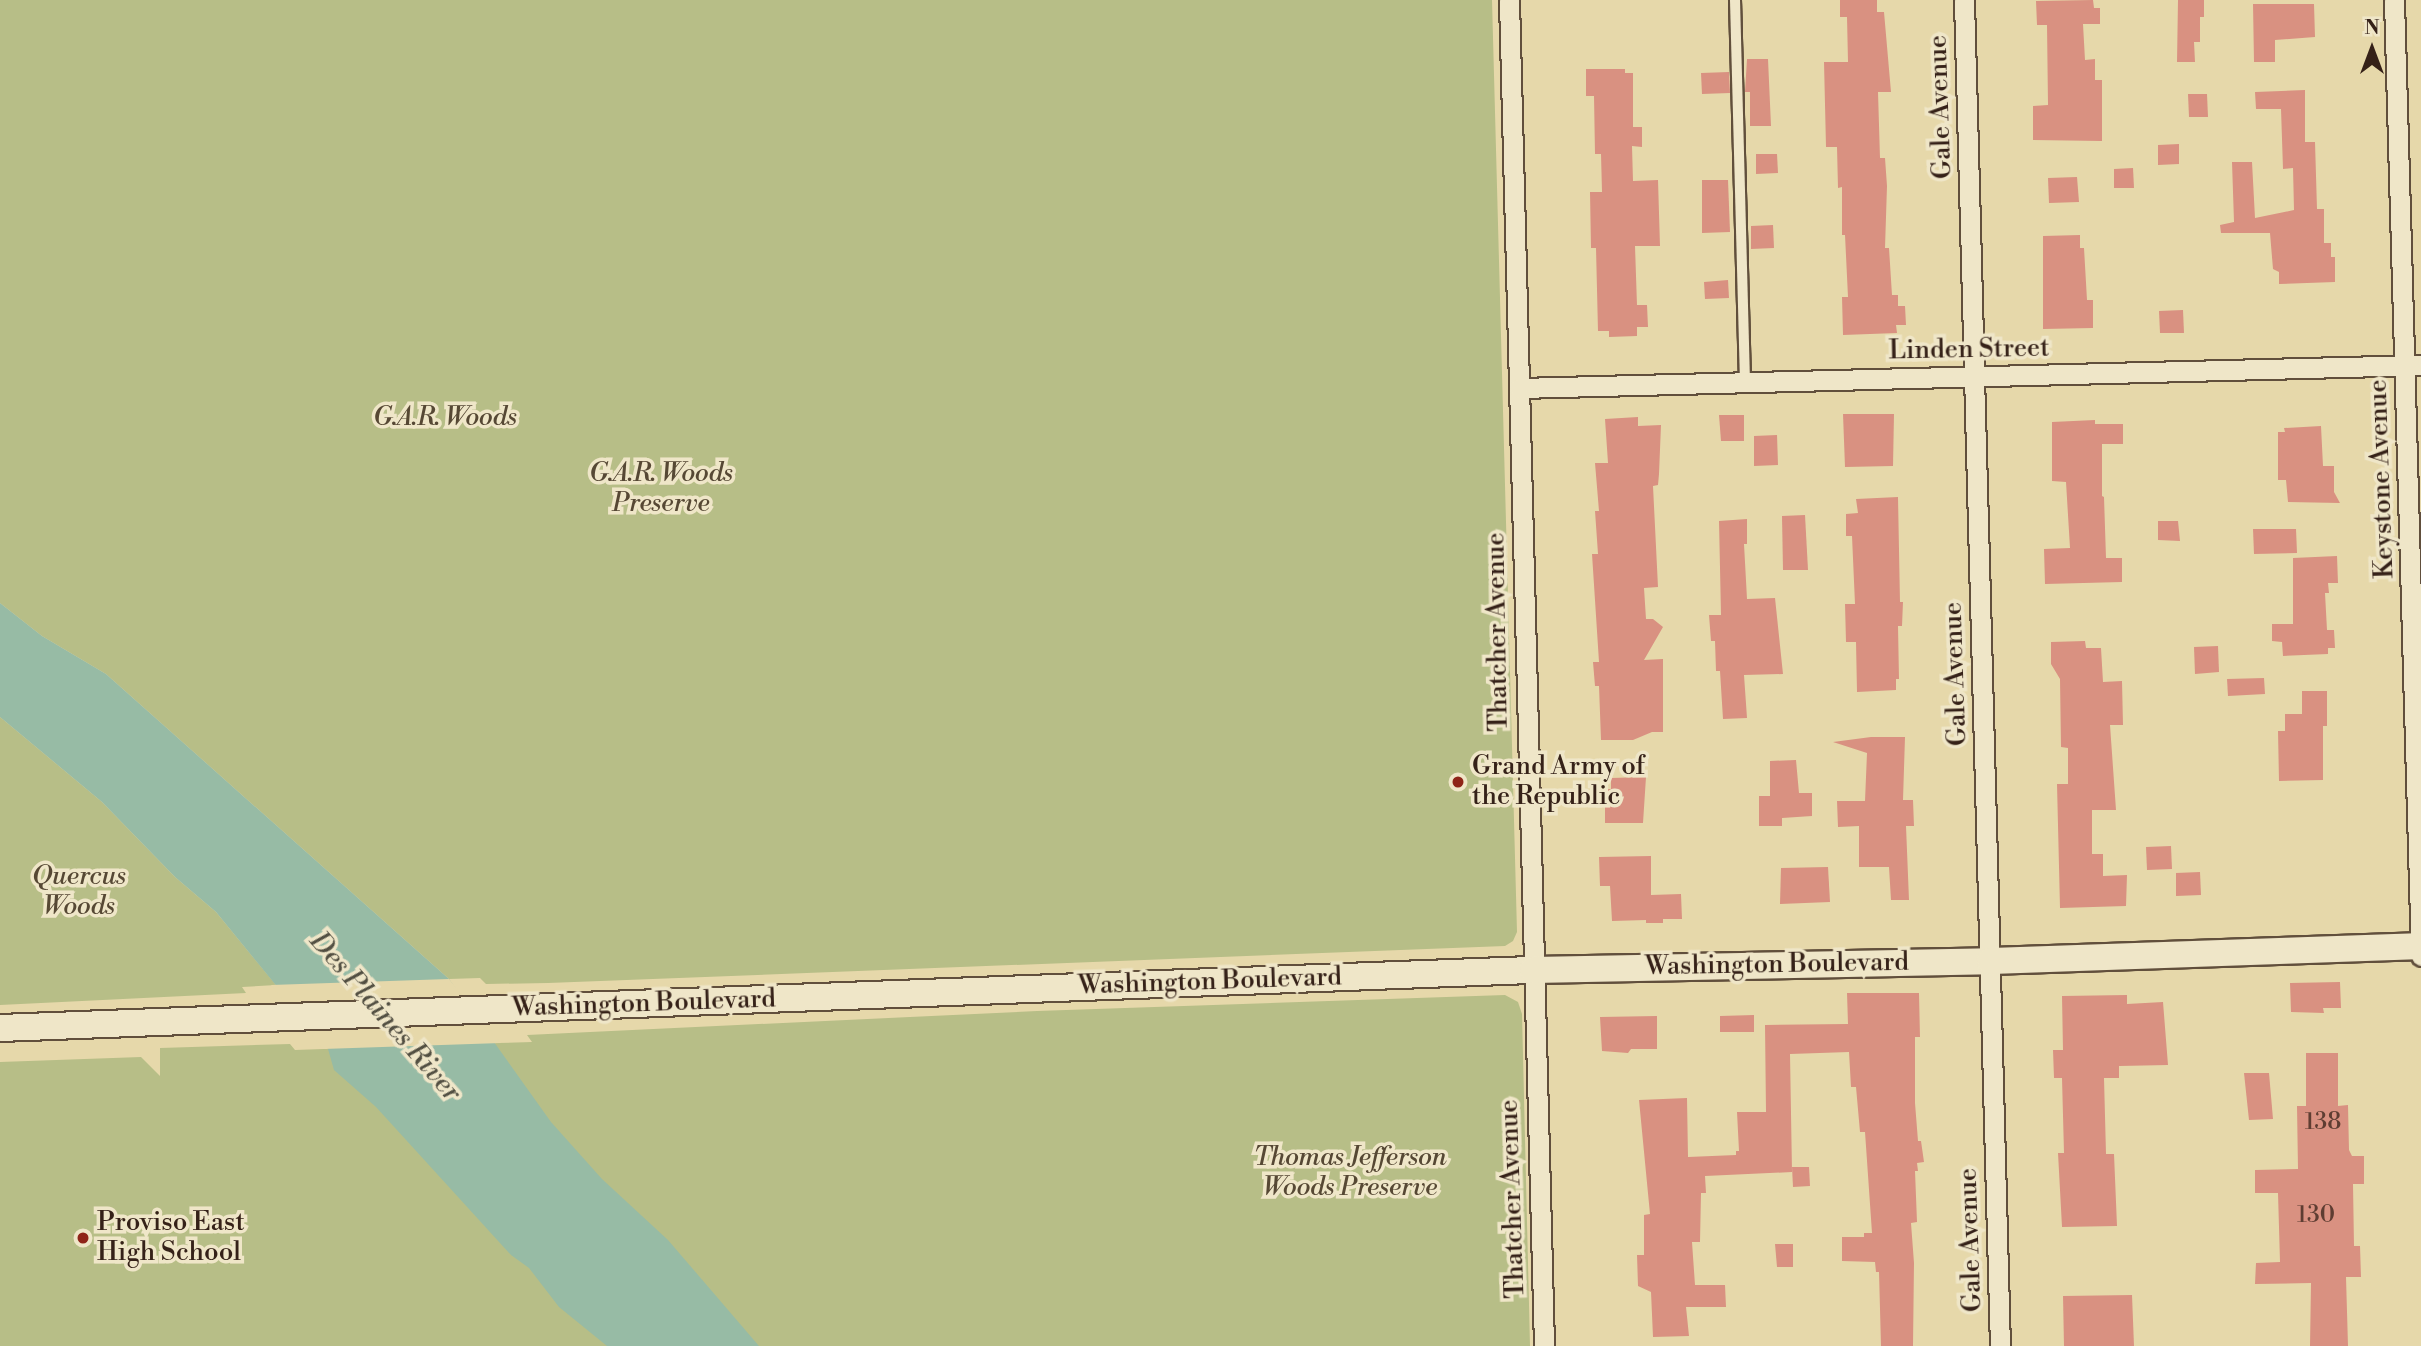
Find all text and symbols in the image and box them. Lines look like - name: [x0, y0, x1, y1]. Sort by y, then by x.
- north arrow: [2337, 14, 2407, 84]
- text: N: [2364, 16, 2380, 40]
- street label: Gale Avenue: [1923, 34, 1959, 180]
- street label: Linden Street: [1888, 333, 2050, 367]
- street label: Keystone Avenue: [2363, 379, 2401, 579]
- park label: G.A.R. Woods: [373, 402, 517, 434]
- park label: G.A.R. Woods Preserve: [589, 458, 733, 520]
- street label: Thatcher Avenue: [1481, 532, 1515, 732]
- street label: Gale Avenue: [1938, 601, 1974, 747]
- place label: Grand Army of the Republic: [1472, 751, 1645, 812]
- marker: Grand Army of the Republic: [1450, 774, 1466, 790]
- park label: Quercus Woods: [32, 861, 126, 922]
- water label: Des Plaines River: [302, 925, 468, 1109]
- street label: Washington Boulevard: [1645, 947, 1909, 983]
- street label: Washington Boulevard: [1077, 962, 1343, 1002]
- street label: Washington Boulevard: [511, 984, 777, 1024]
- street label: Thatcher Avenue: [1494, 1099, 1532, 1299]
- house number: 138: [2305, 1108, 2341, 1136]
- park label: Thomas Jefferson Woods Preserve: [1254, 1142, 1446, 1204]
- street label: Gale Avenue: [1953, 1167, 1989, 1313]
- house number: 130: [2297, 1201, 2335, 1229]
- place label: Proviso East High School: [97, 1207, 245, 1268]
- marker: Proviso East High School: [75, 1230, 91, 1246]

